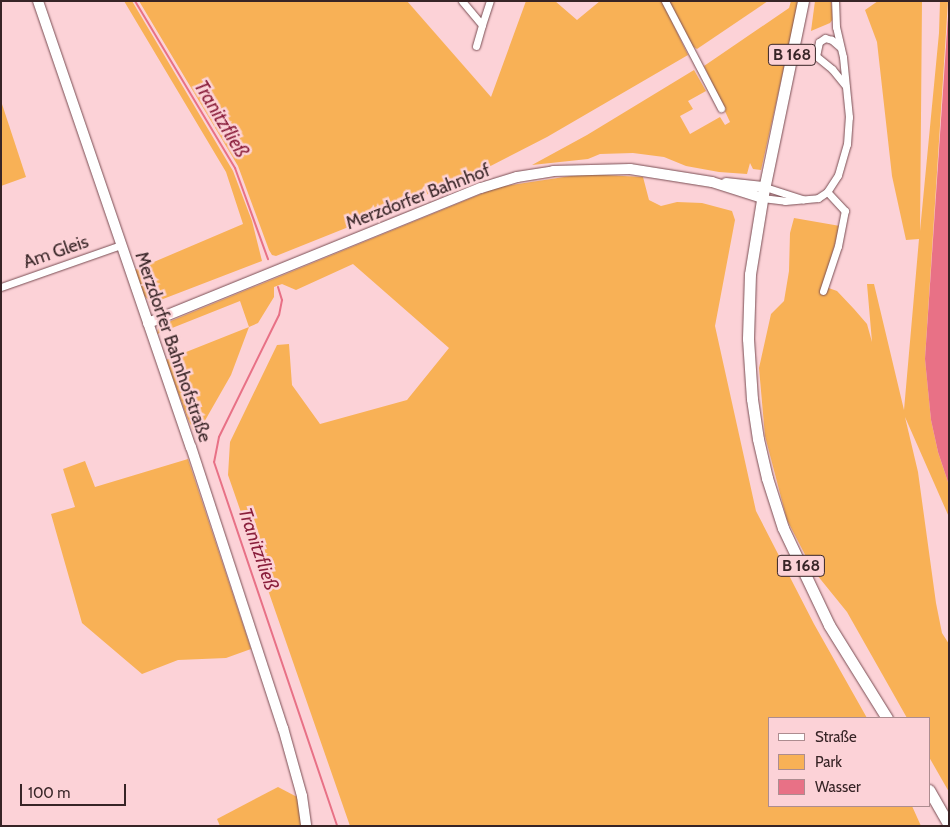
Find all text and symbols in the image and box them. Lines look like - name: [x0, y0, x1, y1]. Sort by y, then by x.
- road number: B 168: [767, 42, 817, 68]
- water label: Tranitzfließ: [189, 76, 253, 162]
- street label: Merzdorfer Bahnhof: [343, 160, 493, 234]
- street label: Am Gleis: [21, 231, 91, 273]
- street label: Merzdorfer Bahnhofstraße: [130, 249, 216, 445]
- water label: Tranitzfließ: [233, 505, 283, 593]
- road number: B 168: [776, 552, 826, 580]
- legend: [768, 717, 930, 807]
- text: Straße: [815, 728, 857, 746]
- text: Park: [815, 753, 842, 771]
- scale bar: [22, 774, 129, 806]
- text: Wasser: [815, 778, 861, 796]
- text: 100 m: [28, 784, 70, 802]

